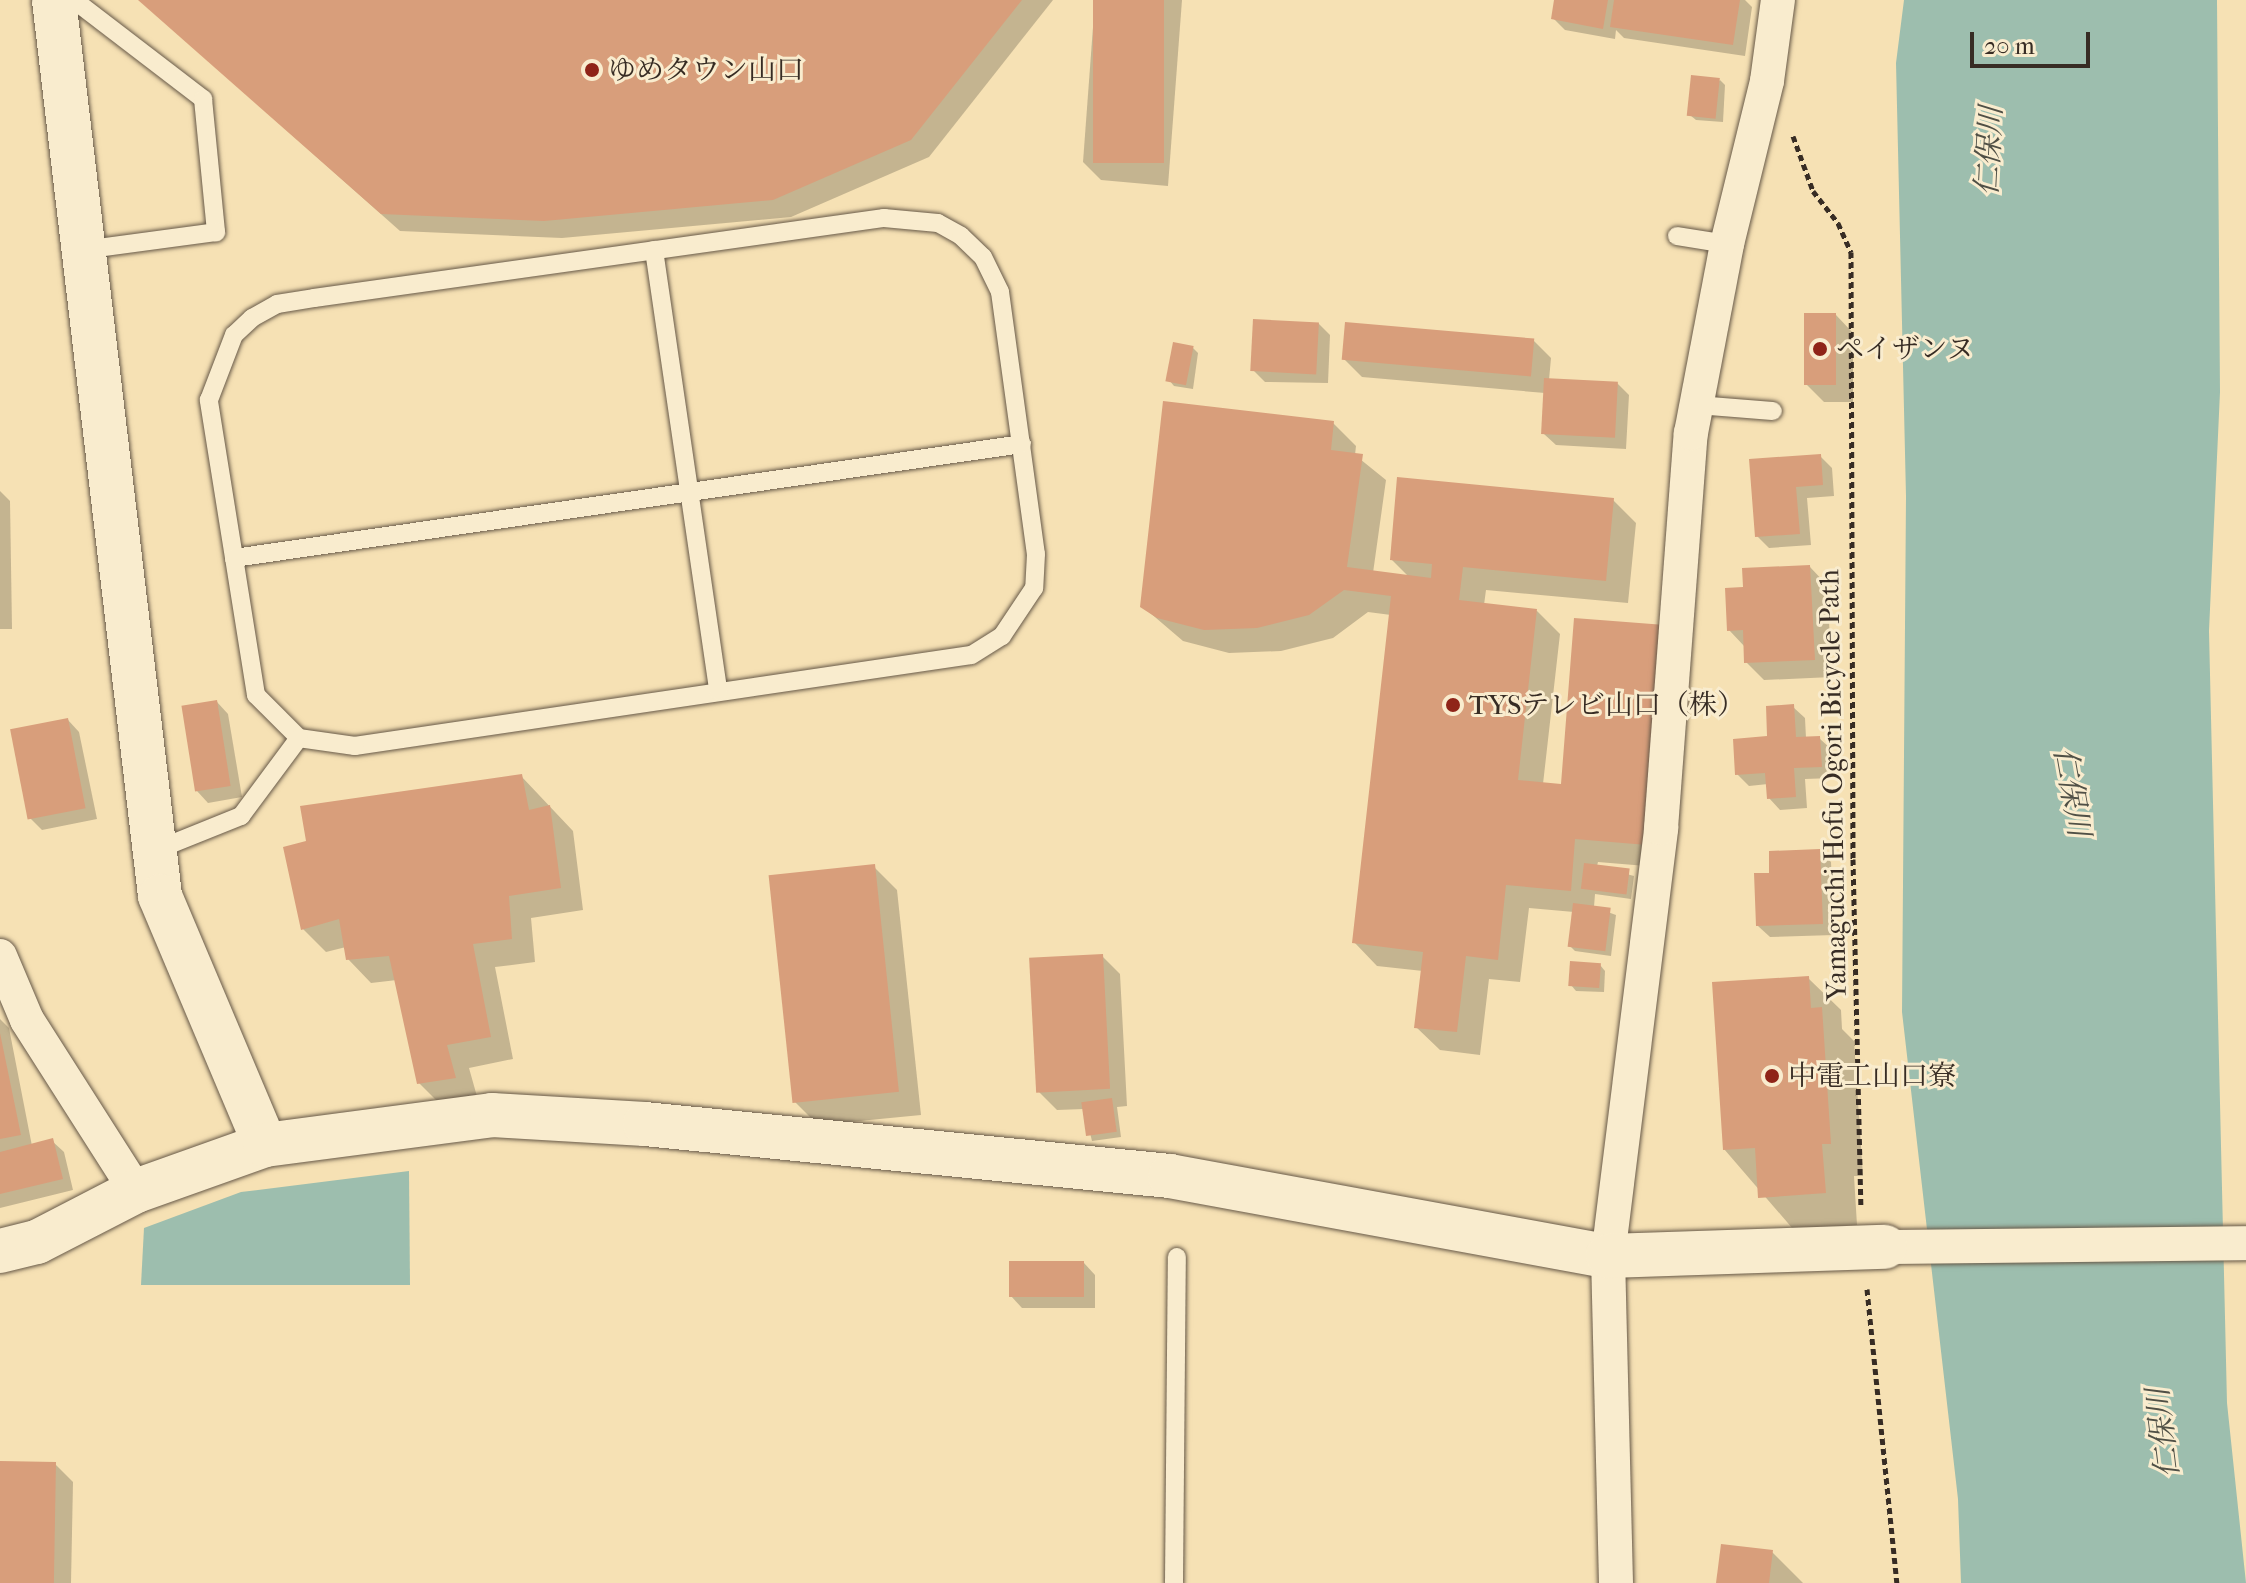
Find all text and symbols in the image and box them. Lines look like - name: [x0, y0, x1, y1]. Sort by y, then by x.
- scale bar: [1974, 16, 2094, 66]
- text: 20 m: [1984, 32, 2035, 60]
- place label: ゆめタウン山口: [608, 53, 804, 87]
- marker: ゆめタウン山口: [583, 61, 601, 79]
- water label: 仁保川: [1970, 105, 2010, 197]
- place label: ペイザンヌ: [1836, 332, 1976, 366]
- marker: ペイザンヌ: [1811, 340, 1829, 358]
- street label: Yamaguchi Hofu Ogori Bicycle Path: [1812, 569, 1854, 1001]
- place label: TYSテレビ山口（株）: [1469, 688, 1746, 722]
- marker: TYSテレビ山口（株）: [1444, 696, 1462, 714]
- water label: 仁保川: [2045, 745, 2097, 839]
- place label: 中電工山口寮: [1788, 1059, 1956, 1093]
- marker: 中電工山口寮: [1763, 1067, 1781, 1085]
- water label: 仁保川: [2141, 1386, 2187, 1480]

